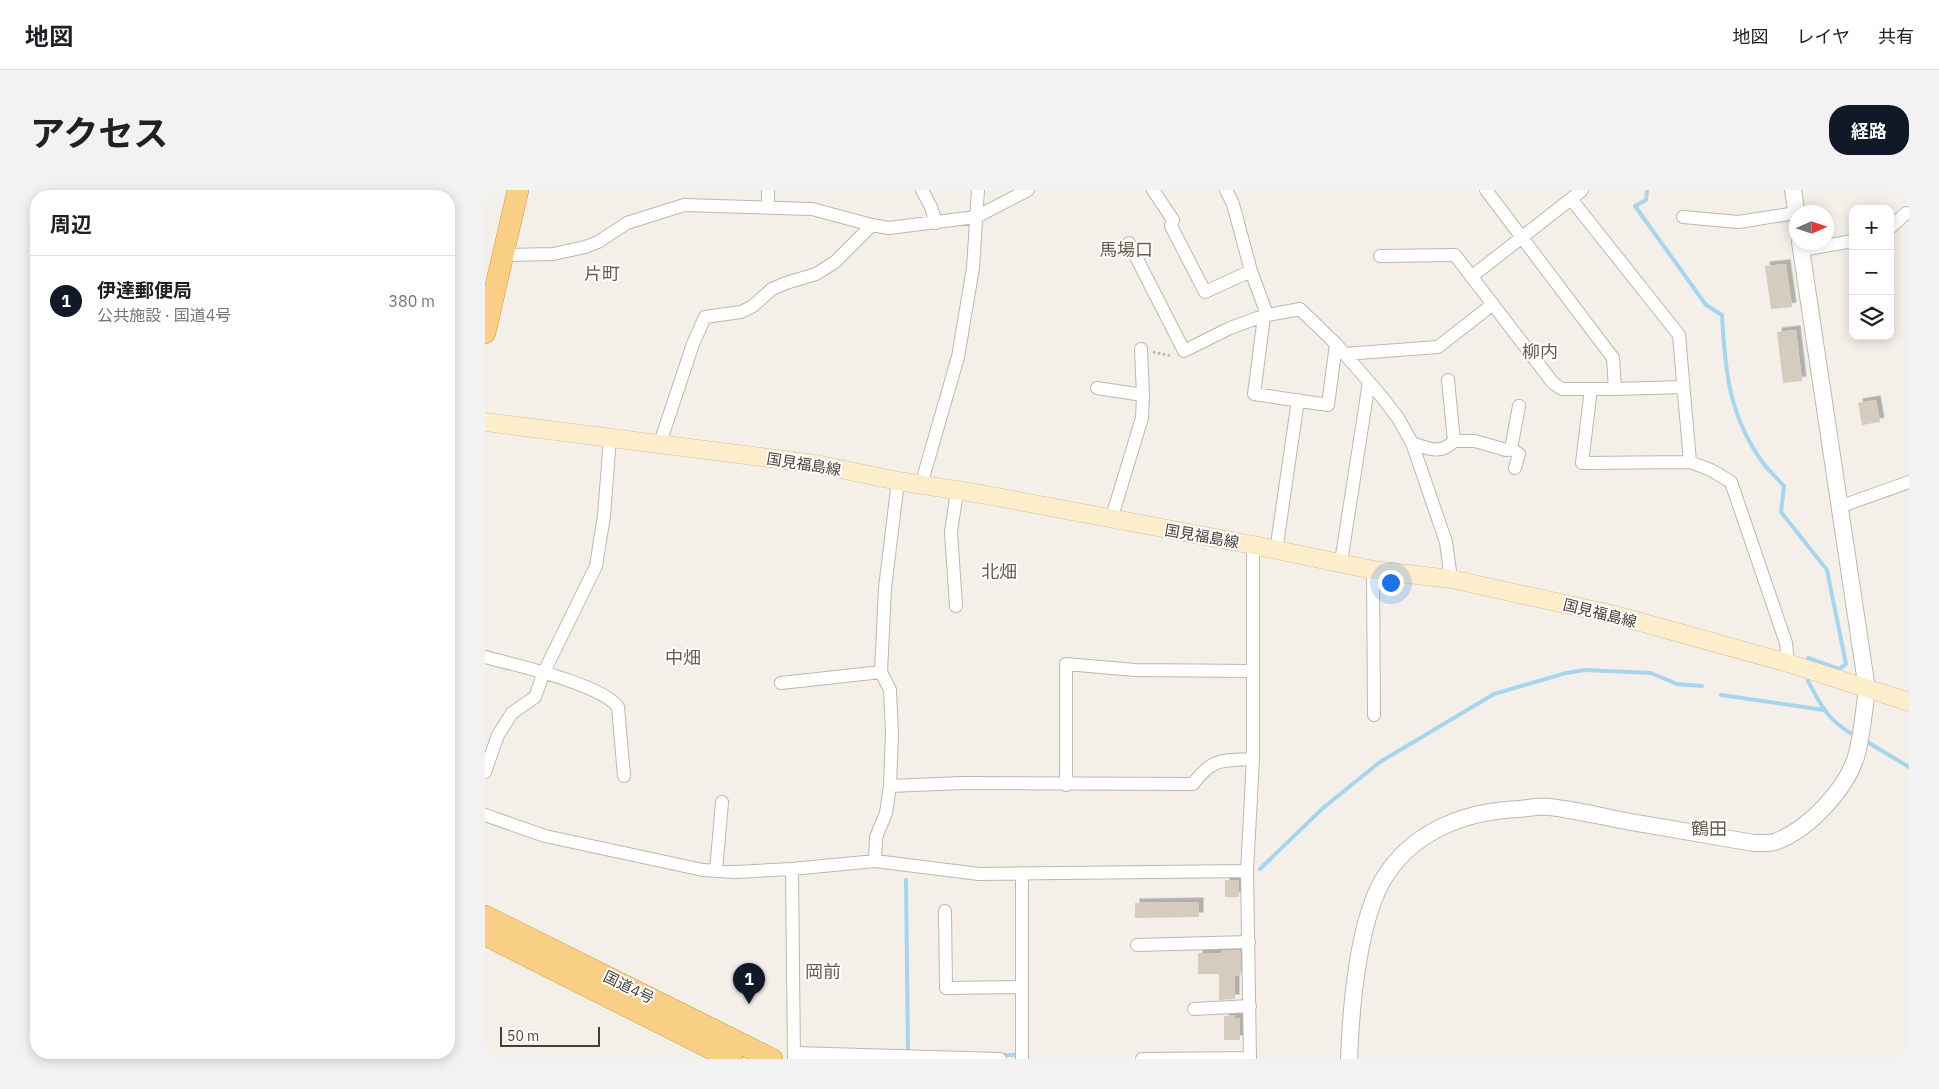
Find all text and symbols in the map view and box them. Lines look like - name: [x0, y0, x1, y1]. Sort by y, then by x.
- text: 地図: [25, 20, 73, 52]
- text: 地図: [1733, 25, 1769, 48]
- text: レイヤ: [1797, 25, 1850, 48]
- text: 共有: [1878, 25, 1914, 48]
- button: 経路: [1829, 105, 1909, 155]
- text: アクセス: [30, 110, 168, 156]
- north arrow: [1789, 205, 1834, 250]
- map controls: [1849, 205, 1894, 340]
- button: +: [1849, 205, 1894, 250]
- text: 周辺: [50, 210, 92, 238]
- district label: 馬場口: [1099, 238, 1153, 261]
- button: −: [1849, 250, 1894, 295]
- district label: 片町: [584, 262, 620, 285]
- text: 伊達郵便局: [97, 278, 192, 302]
- text: 1: [61, 291, 71, 311]
- text: 380 m: [388, 291, 435, 311]
- button: layers: [1849, 295, 1894, 340]
- text: 公共施設 · 国道4号: [97, 305, 231, 325]
- district label: 柳内: [1522, 340, 1558, 363]
- street label: 国見福島線: [765, 449, 843, 479]
- street label: 国見福島線: [1163, 520, 1241, 552]
- district label: 北畑: [981, 560, 1017, 583]
- your location: [1378, 570, 1404, 596]
- street label: 国見福島線: [1561, 595, 1639, 631]
- district label: 中畑: [665, 646, 701, 669]
- district label: 鶴田: [1691, 817, 1727, 840]
- district label: 岡前: [805, 960, 841, 983]
- pin: 1: [733, 963, 765, 1004]
- street label: 国道4号: [601, 967, 657, 1007]
- scale bar: [500, 1024, 600, 1047]
- text: 50 m: [507, 1027, 539, 1045]

